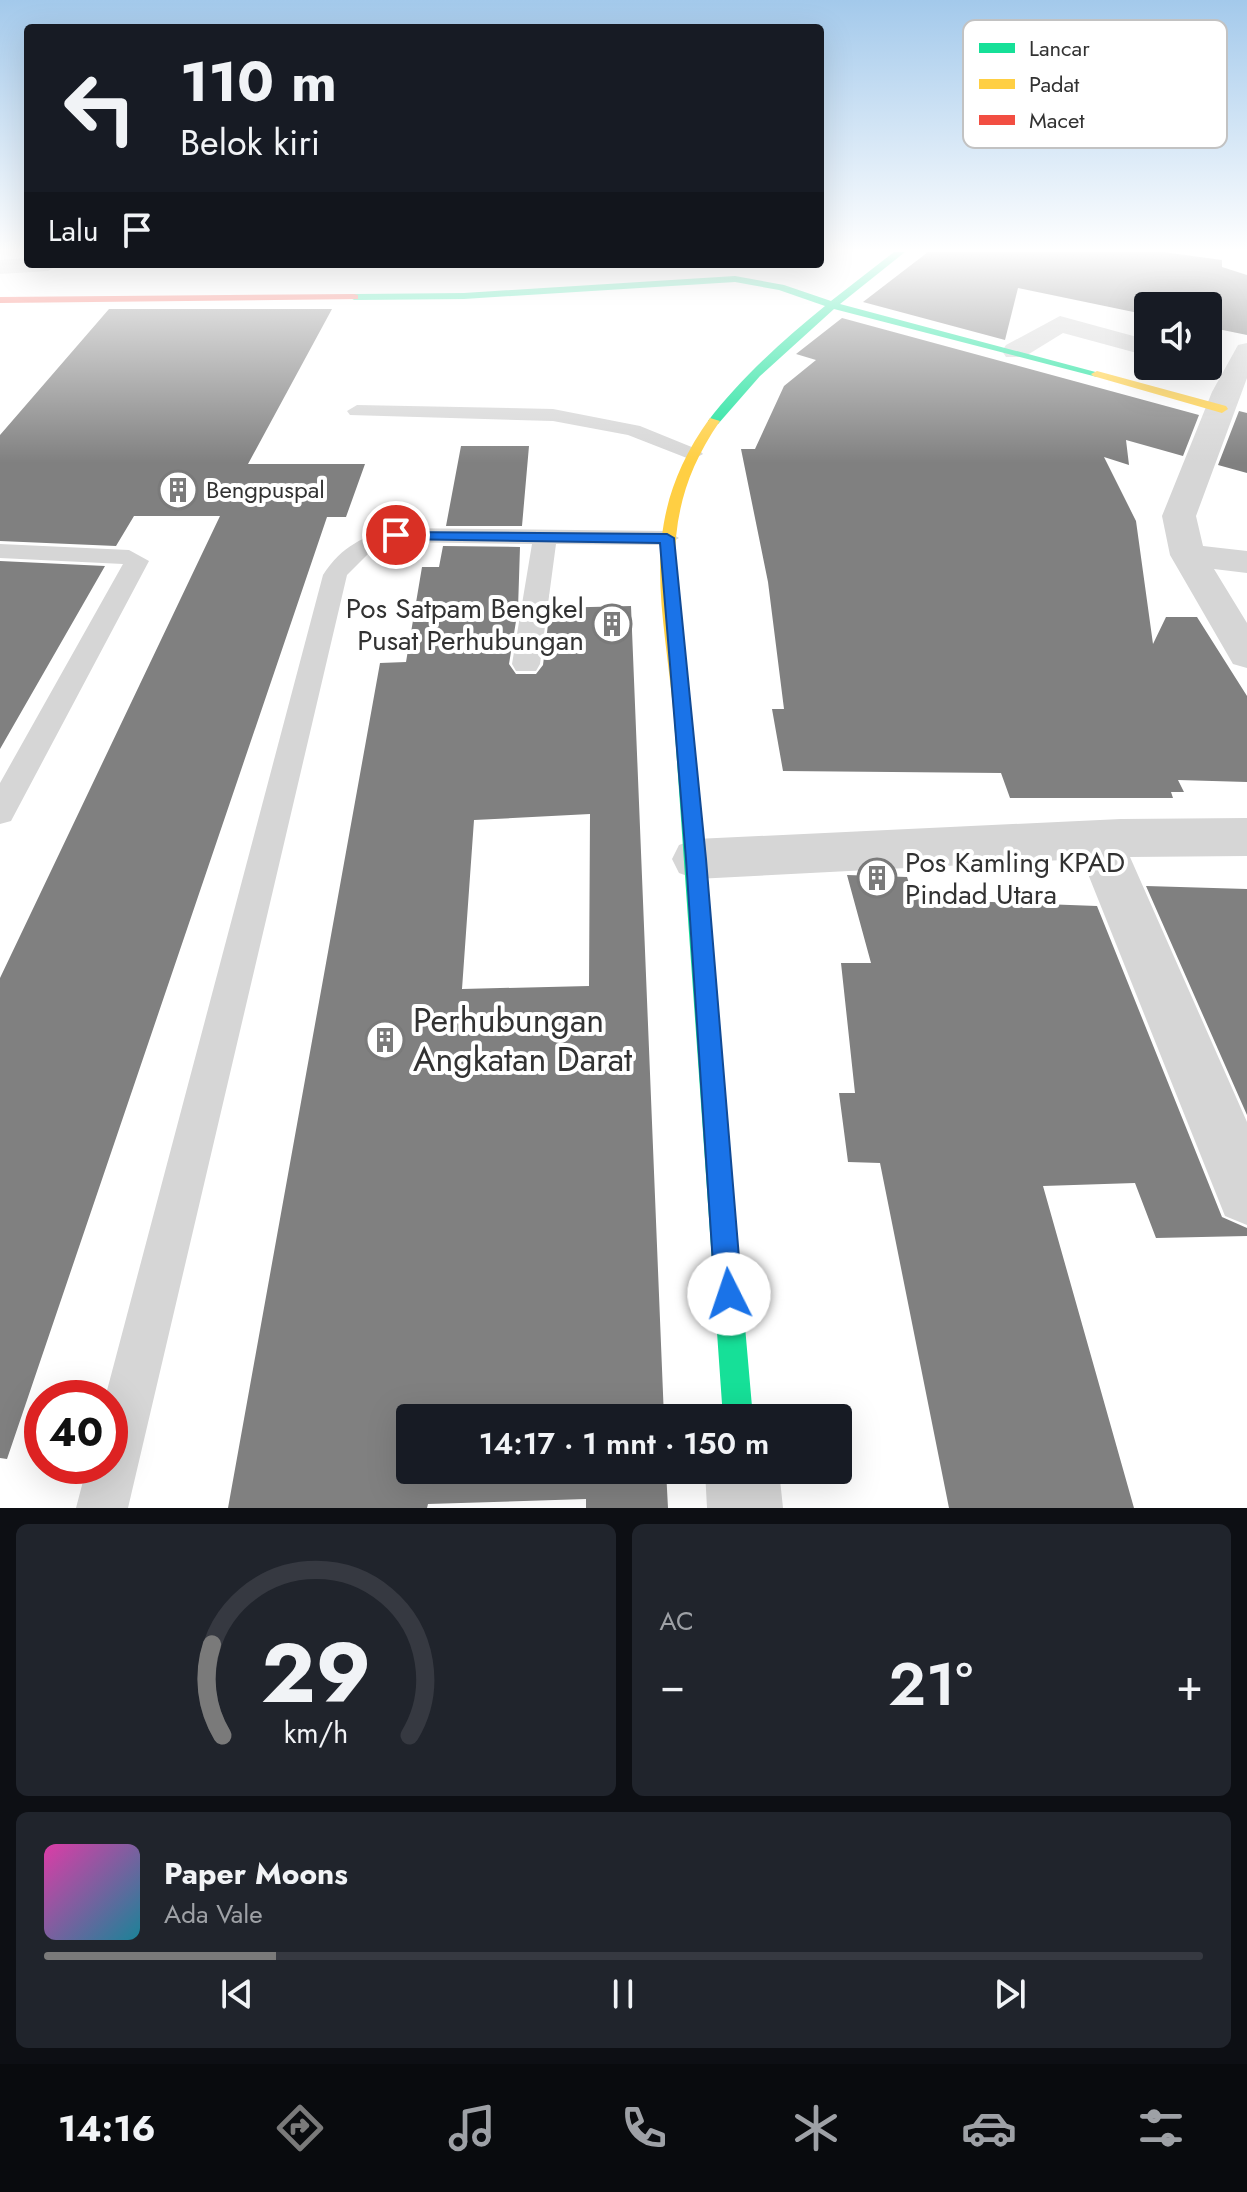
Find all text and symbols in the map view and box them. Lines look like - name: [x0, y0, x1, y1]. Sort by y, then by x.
- legend: [963, 20, 1227, 148]
- text: Lancar: [1029, 32, 1090, 64]
- text: 110 m: [180, 41, 337, 122]
- icon: left: [48, 56, 152, 160]
- text: Padat: [1029, 68, 1080, 100]
- text: Macet: [1029, 104, 1085, 136]
- text: Belok kiri: [180, 116, 320, 168]
- icon: arrive: [115, 208, 159, 252]
- text: Lalu: [48, 209, 99, 252]
- map controls: [1134, 292, 1222, 380]
- button: sound: [1134, 292, 1222, 380]
- building icon: Bengpuspal: [157, 469, 199, 511]
- place label: Bengpuspal: [206, 472, 325, 507]
- pin: [362, 501, 430, 569]
- icon: arrive: [374, 513, 418, 557]
- place label: Pos Satpam Bengkel Pusat Perhubungan: [346, 588, 584, 661]
- building icon: Pos Satpam Bengkel Pusat Perhubungan: [591, 603, 633, 645]
- place label: Pos Kamling KPAD Pindad Utara: [905, 842, 1125, 915]
- building icon: Pos Kamling KPAD Pindad Utara: [856, 857, 898, 899]
- place label: Perhubungan Angkatan Darat: [413, 996, 632, 1084]
- building icon: Perhubungan Angkatan Darat: [364, 1019, 406, 1061]
- position arrow: [687, 1252, 771, 1336]
- speed limit sign: 40: [24, 1380, 128, 1484]
- text: 14:17 · 1 mnt · 150 m: [479, 1422, 769, 1465]
- text: AC: [660, 1602, 694, 1640]
- text: 29: [261, 1613, 371, 1733]
- text: 21°: [888, 1641, 973, 1728]
- text: −: [660, 1653, 685, 1717]
- text: +: [1176, 1653, 1203, 1717]
- text: km/h: [283, 1712, 348, 1754]
- text: Paper Moons: [164, 1852, 348, 1895]
- text: Ada Vale: [164, 1895, 263, 1933]
- icon: previous: [215, 1972, 259, 2016]
- icon: pause: [601, 1972, 645, 2016]
- icon: next: [988, 1972, 1032, 2016]
- icon: directions: [272, 2100, 328, 2156]
- icon: music: [444, 2100, 500, 2156]
- icon: phone: [616, 2100, 672, 2156]
- icon: climate: [788, 2100, 844, 2156]
- icon: car: [961, 2100, 1017, 2156]
- icon: filters: [1133, 2100, 1189, 2156]
- text: 14:16: [58, 2102, 156, 2154]

